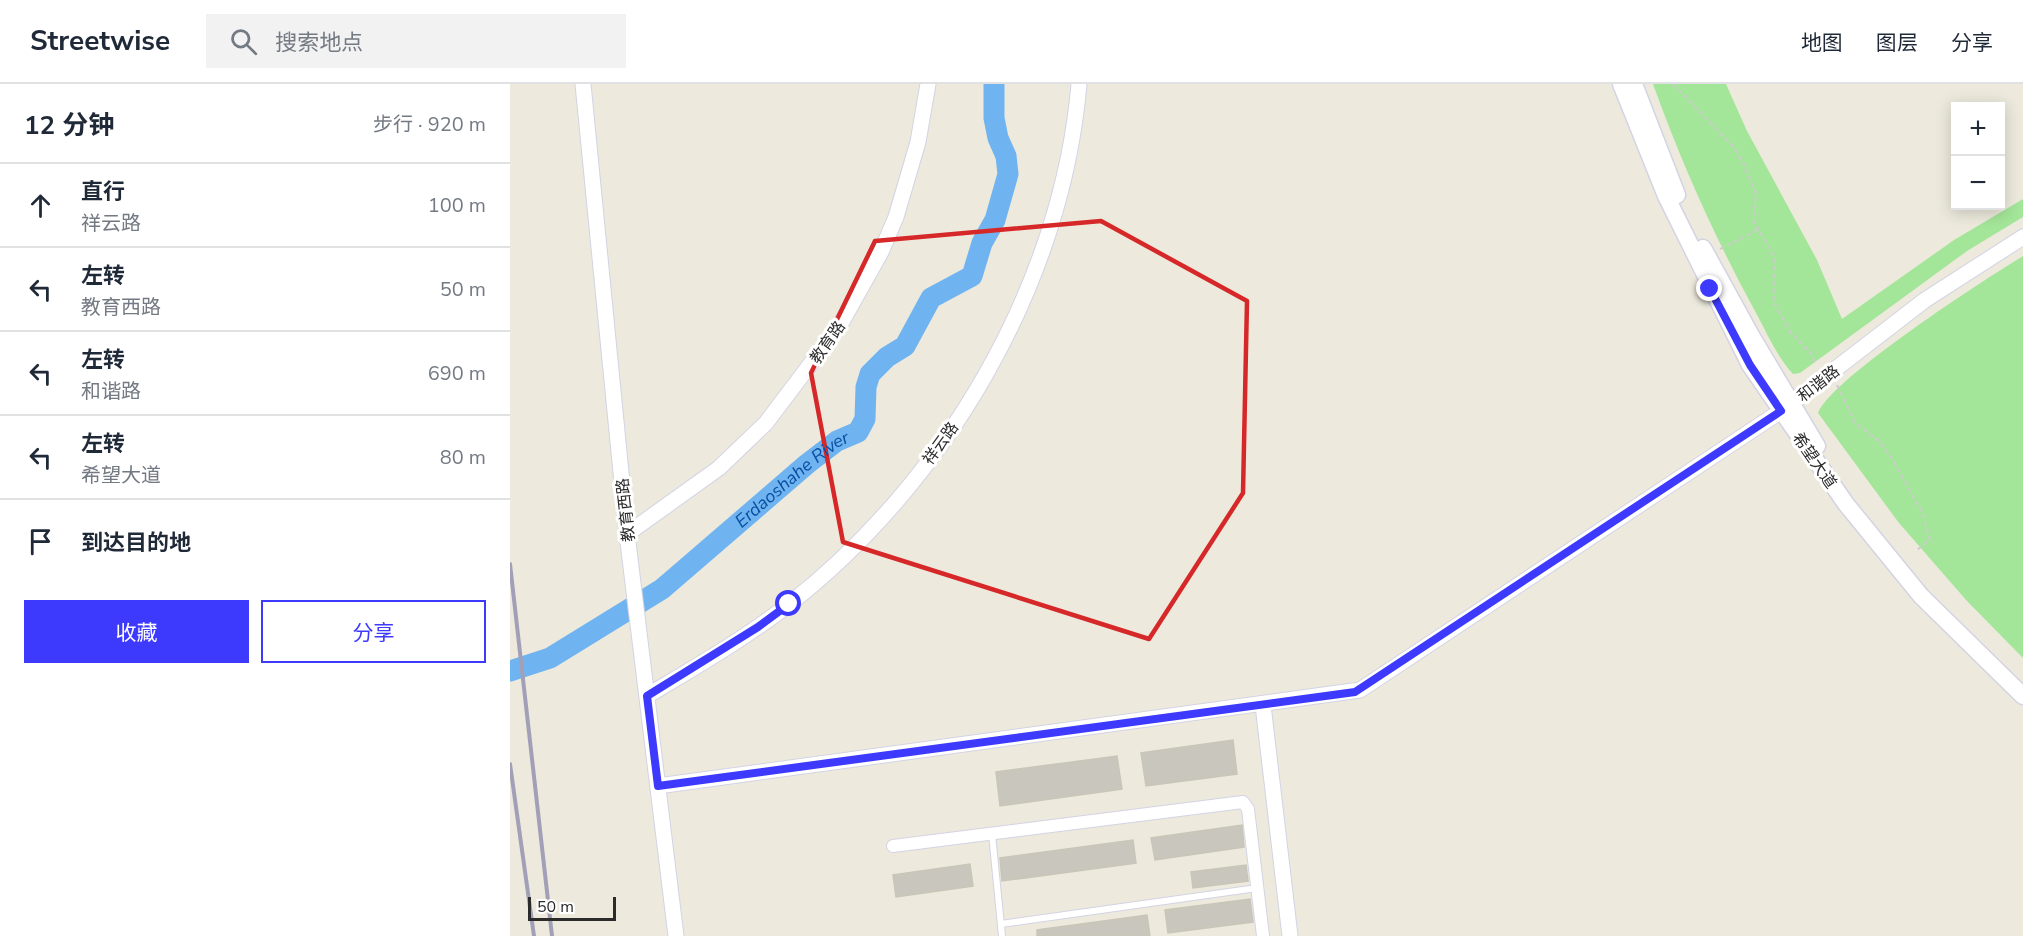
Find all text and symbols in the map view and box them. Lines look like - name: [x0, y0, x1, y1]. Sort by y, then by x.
- search box: [206, 14, 626, 68]
- text: Streetwise: [30, 22, 170, 60]
- icon: search: [227, 25, 260, 58]
- text: 搜索地点: [275, 28, 363, 58]
- text: 地图: [1801, 29, 1843, 57]
- text: 图层: [1876, 29, 1918, 57]
- text: 分享: [1951, 29, 1993, 57]
- map controls: [1951, 102, 2005, 210]
- button: +: [1951, 102, 2005, 156]
- text: 12 分钟: [24, 108, 114, 143]
- text: 步行 · 920 m: [373, 111, 486, 138]
- button: −: [1951, 156, 2005, 210]
- text: 直行: [81, 177, 125, 207]
- icon: ahead: [24, 189, 57, 222]
- text: 100 m: [428, 192, 486, 219]
- text: 祥云路: [81, 210, 141, 237]
- text: 左转: [81, 261, 125, 291]
- icon: left: [24, 273, 57, 306]
- route end: [1696, 275, 1722, 301]
- text: 50 m: [440, 276, 486, 303]
- text: 教育西路: [81, 294, 161, 321]
- street label: 教育路: [805, 317, 851, 369]
- text: 左转: [81, 345, 125, 375]
- icon: left: [24, 357, 57, 390]
- text: 690 m: [428, 360, 486, 387]
- street label: 和谐路: [1793, 360, 1844, 407]
- text: 和谐路: [81, 378, 141, 405]
- street label: 祥云路: [918, 418, 964, 469]
- water label: Erdaoshahe River: [730, 425, 853, 533]
- street label: 希望大道: [1787, 428, 1842, 493]
- text: 左转: [81, 429, 125, 459]
- icon: left: [24, 441, 57, 474]
- text: 80 m: [440, 444, 486, 471]
- text: 希望大道: [81, 462, 161, 489]
- street label: 教育西路: [612, 477, 640, 543]
- icon: arrive: [24, 525, 57, 558]
- text: 到达目的地: [81, 528, 191, 558]
- route start: [775, 590, 801, 616]
- button: 收藏: [24, 600, 249, 663]
- button: 分享: [261, 600, 486, 663]
- scale bar: [528, 894, 616, 922]
- text: 50 m: [537, 896, 574, 918]

